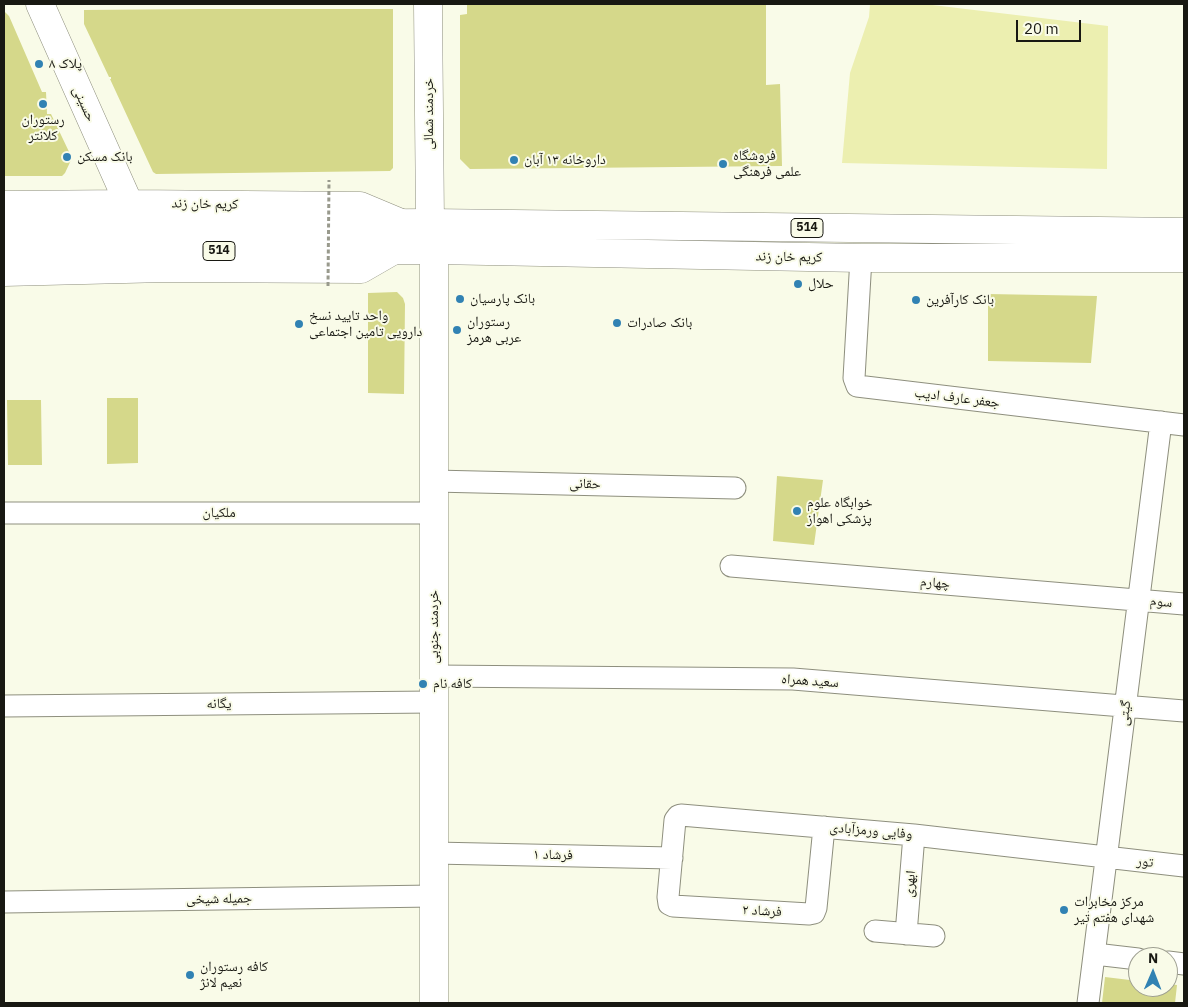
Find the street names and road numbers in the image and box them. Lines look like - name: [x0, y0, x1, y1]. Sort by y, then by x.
- street label: خردمند شمالی: [421, 78, 437, 150]
- street label: حسینی: [69, 84, 99, 124]
- street label: کریم خان زند: [171, 195, 239, 213]
- road number: 514: [791, 218, 823, 238]
- road number: 514: [203, 242, 235, 260]
- street label: کریم خان زند: [755, 248, 823, 266]
- street label: جعفر عارف ادیب: [913, 384, 1001, 412]
- street label: حقانی: [569, 475, 601, 493]
- street label: ملکیان: [202, 505, 236, 521]
- street label: چهارم: [919, 573, 951, 593]
- street label: خردمند جنوبی: [426, 590, 442, 664]
- street label: سوم: [1149, 593, 1173, 611]
- street label: سعید همراه: [781, 671, 839, 691]
- street label: یگانه: [207, 696, 231, 712]
- street label: گیتی: [1115, 699, 1135, 727]
- street label: وفایی ورمزآبادی: [829, 819, 913, 843]
- street label: فرشاد ۱: [533, 846, 573, 864]
- street label: تور: [1136, 853, 1154, 871]
- street label: ابهری: [900, 870, 920, 898]
- street label: جمیله شیخی: [186, 890, 252, 908]
- street label: فرشاد ۲: [742, 902, 782, 920]

